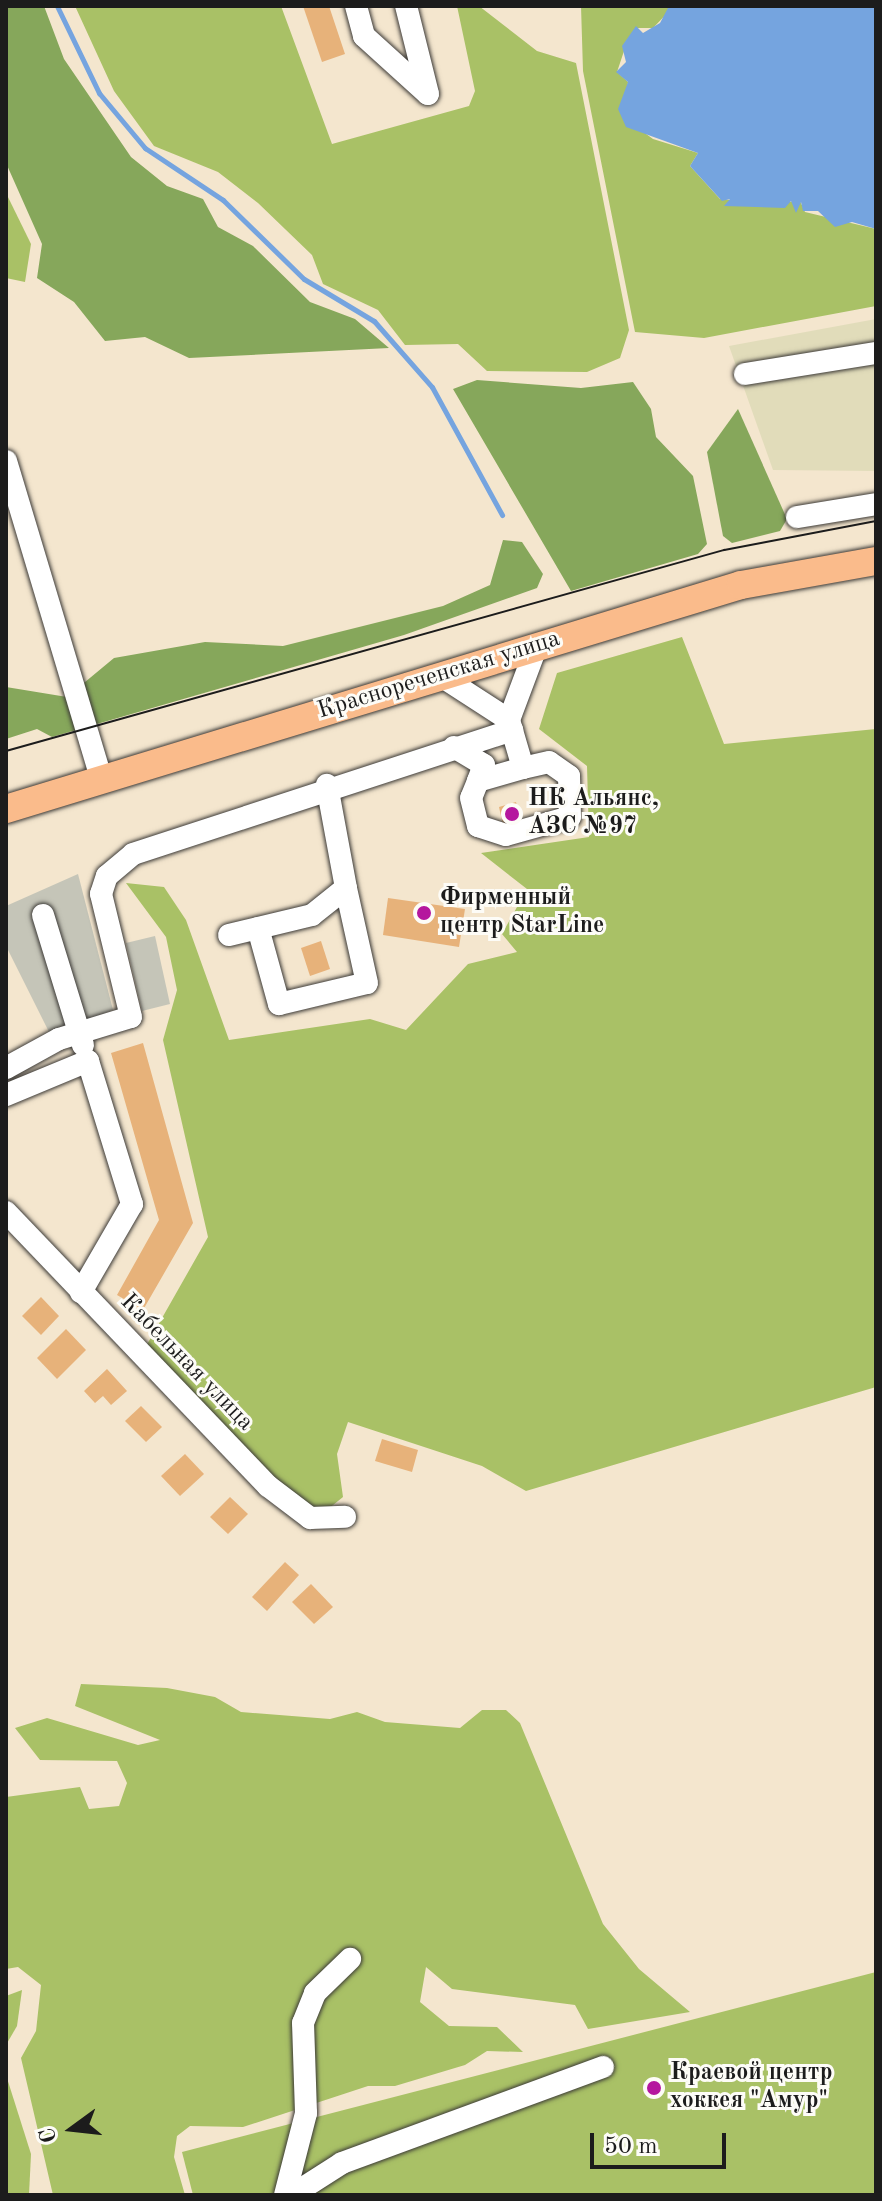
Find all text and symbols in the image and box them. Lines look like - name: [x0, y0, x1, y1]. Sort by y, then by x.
- street label: Краснореченская улица: [314, 625, 564, 727]
- place label: НК Альянс, АЗС №97: [528, 786, 659, 842]
- marker: НК Альянс, АЗС №97: [503, 805, 521, 823]
- place label: Фирменный центр StarLine: [440, 885, 604, 941]
- marker: Фирменный центр StarLine: [415, 904, 433, 922]
- street label: Кабельная улица: [113, 1288, 259, 1438]
- place label: Краевой центр хоккея "Амур": [670, 2060, 832, 2116]
- marker: Краевой центр хоккея "Амур": [645, 2079, 663, 2097]
- north arrow: [32, 2089, 112, 2169]
- scale bar: [594, 2117, 730, 2167]
- text: С: [36, 2125, 61, 2145]
- text: 50 m: [604, 2135, 658, 2159]

